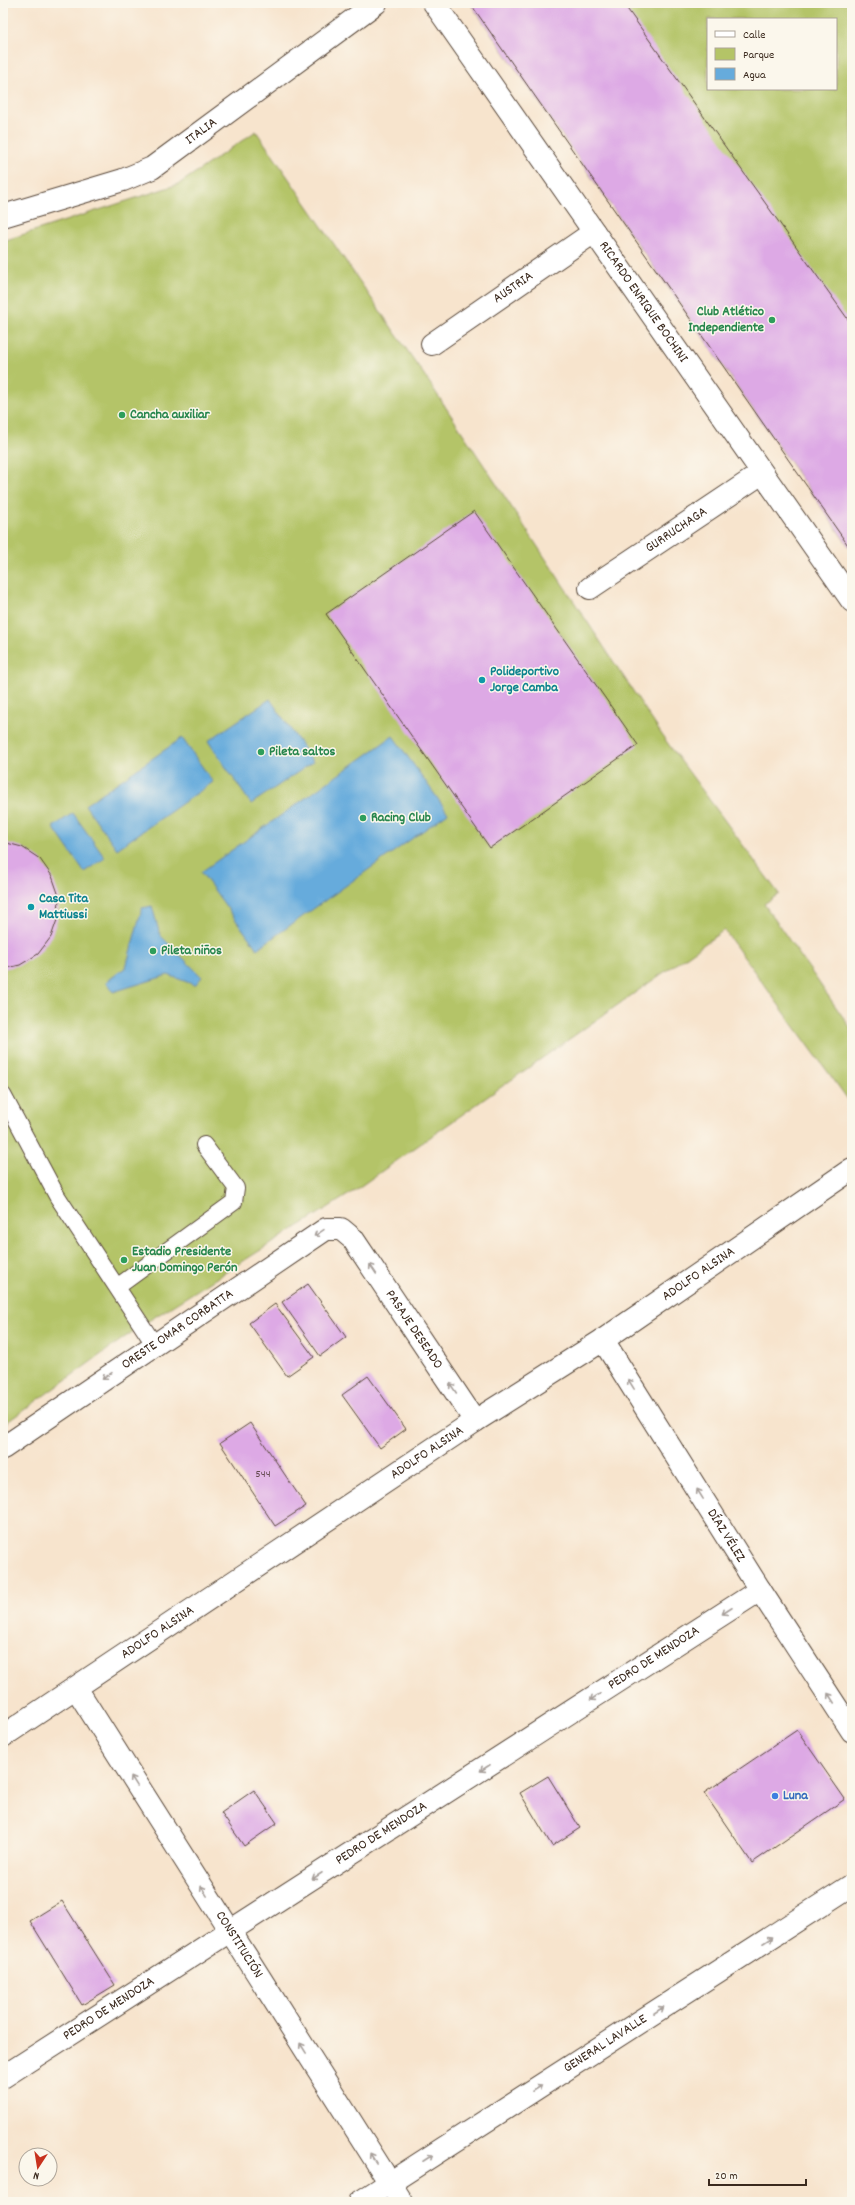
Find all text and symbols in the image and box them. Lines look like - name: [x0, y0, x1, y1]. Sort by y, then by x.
- legend: [707, 18, 837, 90]
- text: Calle: [743, 27, 766, 44]
- text: Parque: [743, 47, 774, 64]
- text: Agua: [743, 67, 766, 84]
- street label: ITALIA: [181, 113, 222, 150]
- street label: RICARDO ENRIQUE BOCHINI: [594, 237, 693, 368]
- street label: AUSTRIA: [489, 266, 538, 309]
- place label: Club Atlético Independiente: [688, 302, 764, 338]
- marker: Club Atlético Independiente: [767, 315, 777, 325]
- place label: Cancha auxiliar: [130, 405, 211, 425]
- marker: Cancha auxiliar: [117, 410, 127, 420]
- street label: GURRUCHAGA: [642, 502, 712, 558]
- place label: Polideportivo Jorge Camba: [490, 662, 559, 698]
- marker: Polideportivo Jorge Camba: [477, 675, 487, 685]
- place label: Pileta saltos: [269, 742, 336, 762]
- marker: Pileta saltos: [256, 747, 266, 757]
- place label: Racing Club: [371, 808, 431, 828]
- marker: Racing Club: [358, 813, 368, 823]
- place label: Casa Tita Mattiussi: [39, 889, 89, 925]
- marker: Casa Tita Mattiussi: [26, 902, 36, 912]
- place label: Pileta niños: [161, 941, 222, 961]
- marker: Pileta niños: [148, 946, 158, 956]
- one-way arrow: [314, 1229, 325, 1237]
- place label: Estadio Presidente Juan Domingo Perón: [132, 1242, 238, 1278]
- street label: ADOLFO ALSINA: [658, 1242, 740, 1307]
- marker: Estadio Presidente Juan Domingo Perón: [119, 1255, 129, 1265]
- one-way arrow: [369, 1264, 377, 1275]
- street label: ORESTE OMAR CORBATTA: [118, 1284, 238, 1375]
- street label: PASAJE DESEADO: [380, 1286, 448, 1373]
- one-way arrow: [102, 1372, 113, 1380]
- one-way arrow: [626, 1378, 634, 1390]
- one-way arrow: [449, 1383, 457, 1394]
- street label: ADOLFO ALSINA: [386, 1421, 468, 1485]
- house number: 544: [255, 1466, 271, 1483]
- one-way arrow: [696, 1489, 704, 1500]
- street label: DÍAZ VÉLEZ: [702, 1505, 751, 1567]
- street label: ADOLFO ALSINA: [117, 1601, 199, 1665]
- one-way arrow: [721, 1608, 733, 1616]
- street label: PEDRO DE MENDOZA: [604, 1621, 704, 1695]
- one-way arrow: [826, 1692, 834, 1704]
- one-way arrow: [589, 1693, 600, 1701]
- one-way arrow: [479, 1764, 491, 1772]
- one-way arrow: [130, 1776, 138, 1787]
- place label: Luna: [783, 1786, 809, 1806]
- marker: Luna: [770, 1791, 780, 1801]
- street label: PEDRO DE MENDOZA: [332, 1796, 432, 1870]
- one-way arrow: [312, 1872, 323, 1880]
- one-way arrow: [199, 1885, 207, 1897]
- street label: CONSTITUCIÓN: [210, 1907, 268, 1982]
- one-way arrow: [762, 1935, 774, 1943]
- street label: PEDRO DE MENDOZA: [59, 1972, 159, 2046]
- one-way arrow: [653, 2006, 664, 2014]
- street label: GENERAL LAVALLE: [560, 2009, 652, 2078]
- one-way arrow: [299, 2042, 307, 2054]
- one-way arrow: [532, 2084, 543, 2092]
- north arrow: [18, 2147, 58, 2187]
- one-way arrow: [369, 2152, 377, 2163]
- one-way arrow: [422, 2154, 433, 2162]
- scale bar: [709, 2161, 806, 2187]
- text: N: [31, 2166, 41, 2183]
- text: 20 m: [715, 2168, 738, 2185]

